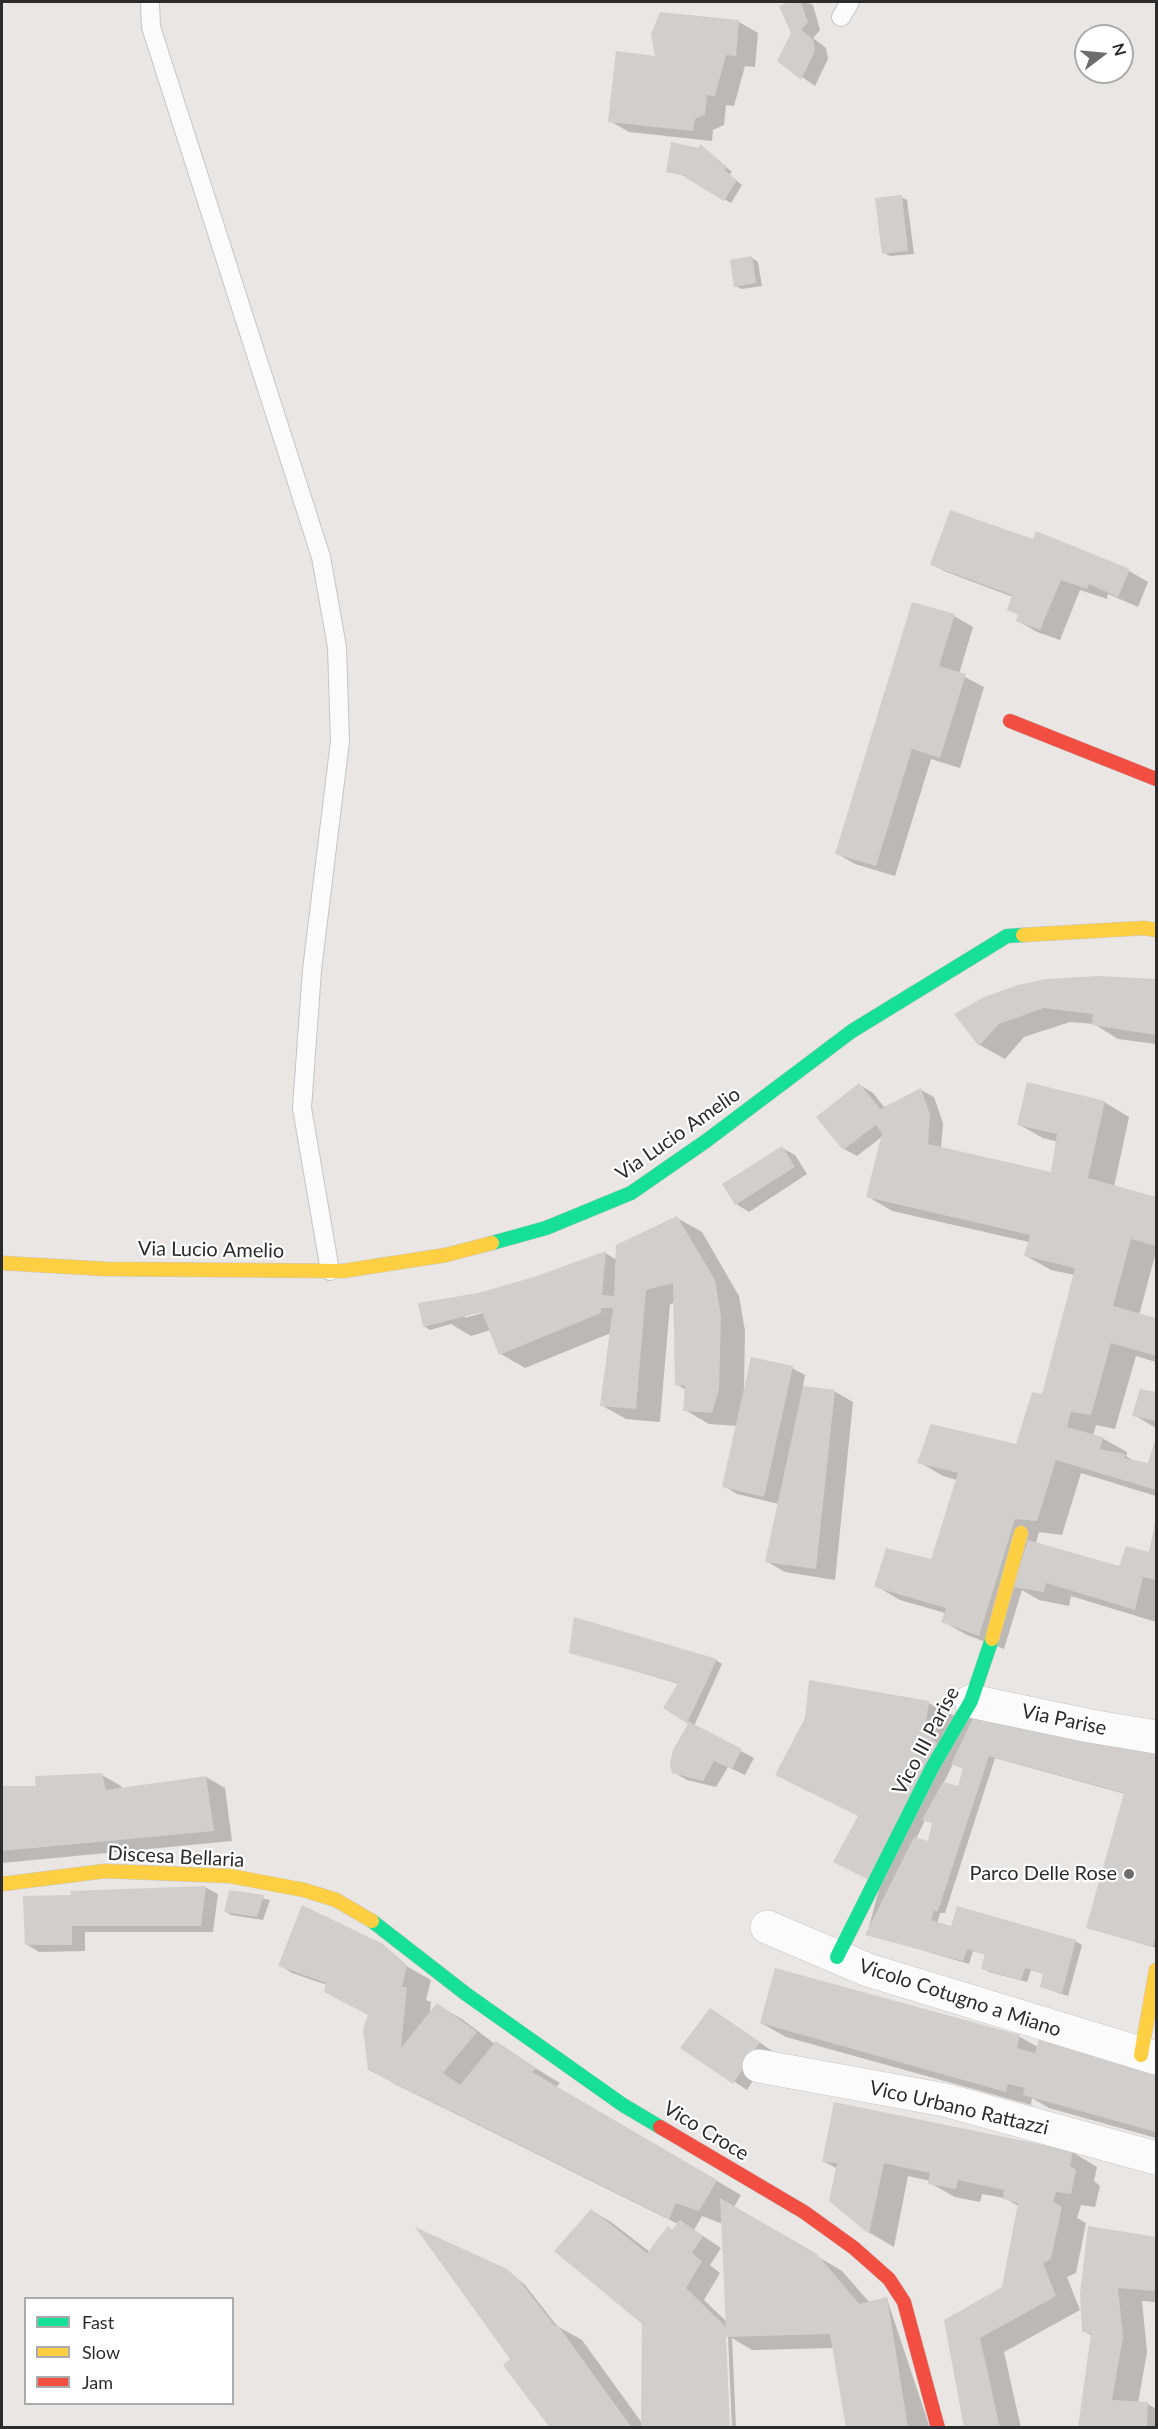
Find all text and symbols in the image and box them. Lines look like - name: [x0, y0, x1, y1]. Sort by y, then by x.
- north arrow: [1074, 24, 1134, 84]
- text: N: [1109, 41, 1131, 58]
- street label: Via Lucio Amelio: [611, 1082, 745, 1186]
- street label: Via Lucio Amelio: [138, 1237, 284, 1263]
- street label: Vico III Parise: [887, 1683, 965, 1799]
- street label: Via Parise: [1019, 1699, 1109, 1741]
- street label: Discesa Bellaria: [107, 1841, 245, 1873]
- place label: Parco Delle Rose: [969, 1862, 1117, 1886]
- marker: Parco Delle Rose: [1122, 1867, 1136, 1881]
- street label: Vicolo Cotugno a Miano: [856, 1954, 1064, 2042]
- street label: Vico Urbano Rattazzi: [867, 2076, 1051, 2140]
- street label: Vico Croce: [659, 2096, 753, 2166]
- legend: [24, 2297, 234, 2405]
- text: Fast: [82, 2311, 114, 2333]
- text: Slow: [82, 2341, 120, 2363]
- text: Jam: [82, 2371, 113, 2393]

